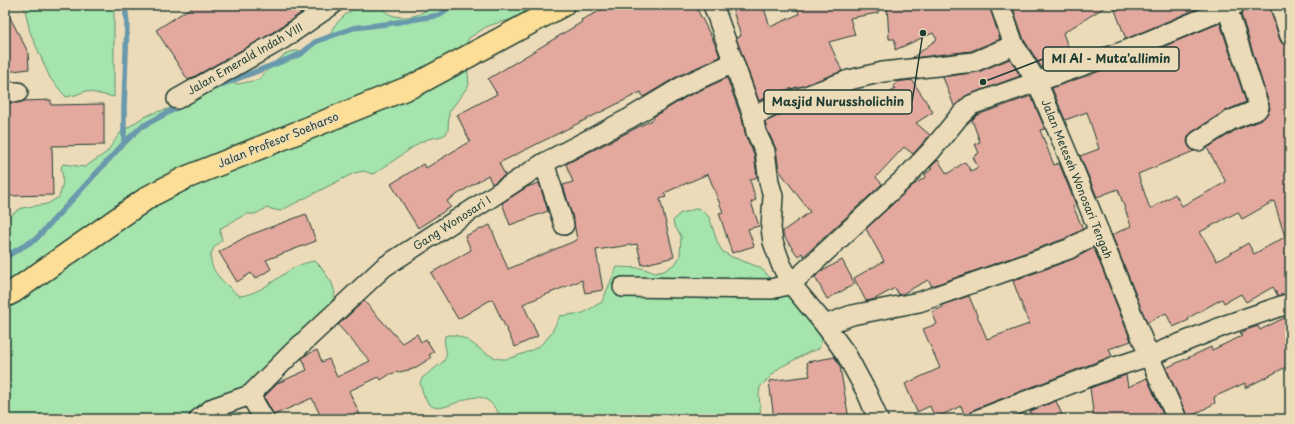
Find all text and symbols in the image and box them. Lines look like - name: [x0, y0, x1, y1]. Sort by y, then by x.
- street label: Jalan Emerald Indah VIII: [184, 18, 306, 99]
- callout: MI Al - Muta'allimin: [1043, 47, 1179, 71]
- text: MI Al - Muta'allimin: [1052, 49, 1170, 67]
- callout: Masjid Nurussholichin: [764, 90, 912, 114]
- text: Masjid Nurussholichin: [772, 92, 904, 110]
- street label: Jalan Meteseh Wonosari Tengah: [1038, 96, 1117, 261]
- street label: Jalan Profesor Soeharso: [215, 107, 341, 172]
- street label: Gang Wonosari I: [410, 191, 494, 254]

